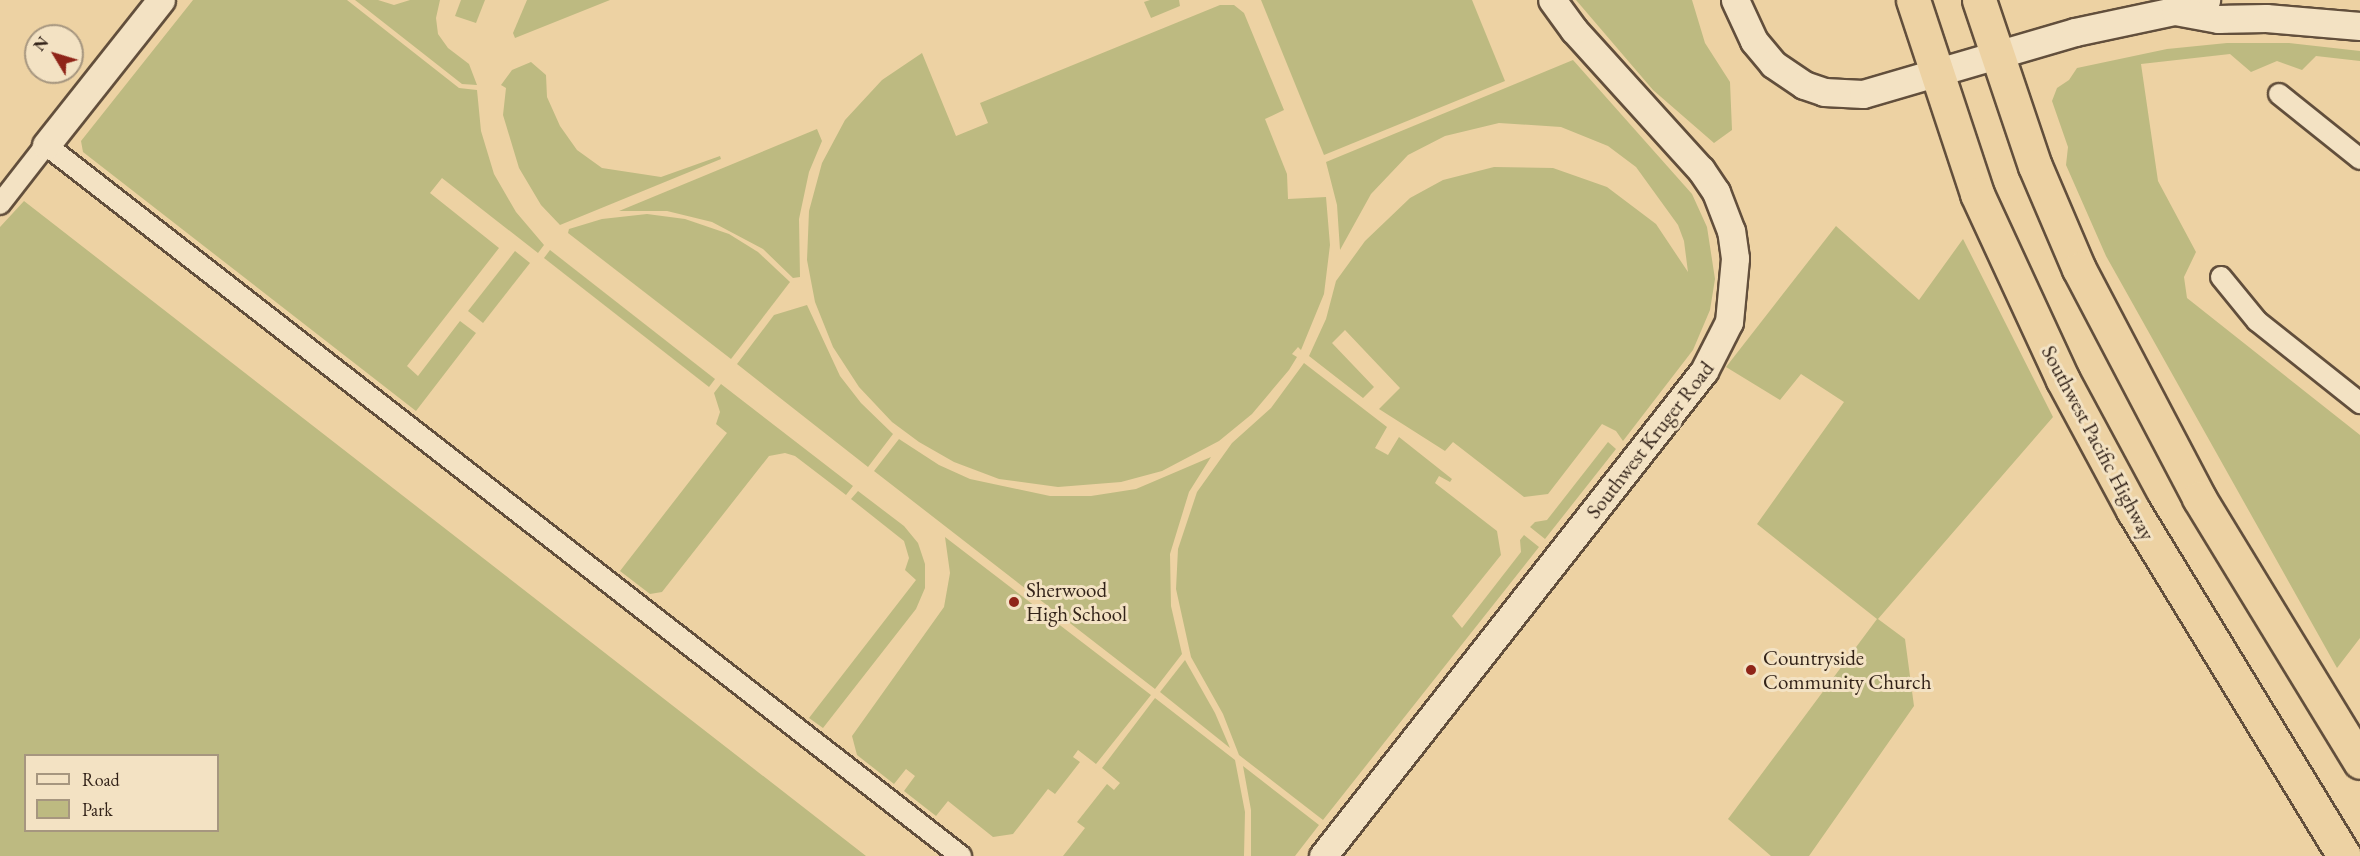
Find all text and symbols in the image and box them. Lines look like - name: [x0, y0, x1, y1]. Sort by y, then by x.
- north arrow: [24, 24, 84, 84]
- text: N: [29, 32, 53, 55]
- street label: Southwest Pacific Highway: [2036, 341, 2160, 545]
- street label: Southwest Kruger Road: [1581, 356, 1719, 524]
- place label: Sherwood High School: [1026, 577, 1127, 627]
- marker: Sherwood High School: [1007, 595, 1021, 609]
- place label: Countryside Community Church: [1763, 645, 1931, 695]
- marker: Countryside Community Church: [1744, 663, 1758, 677]
- legend: [24, 754, 219, 832]
- text: Road: [82, 768, 120, 791]
- text: Park: [82, 798, 113, 821]

